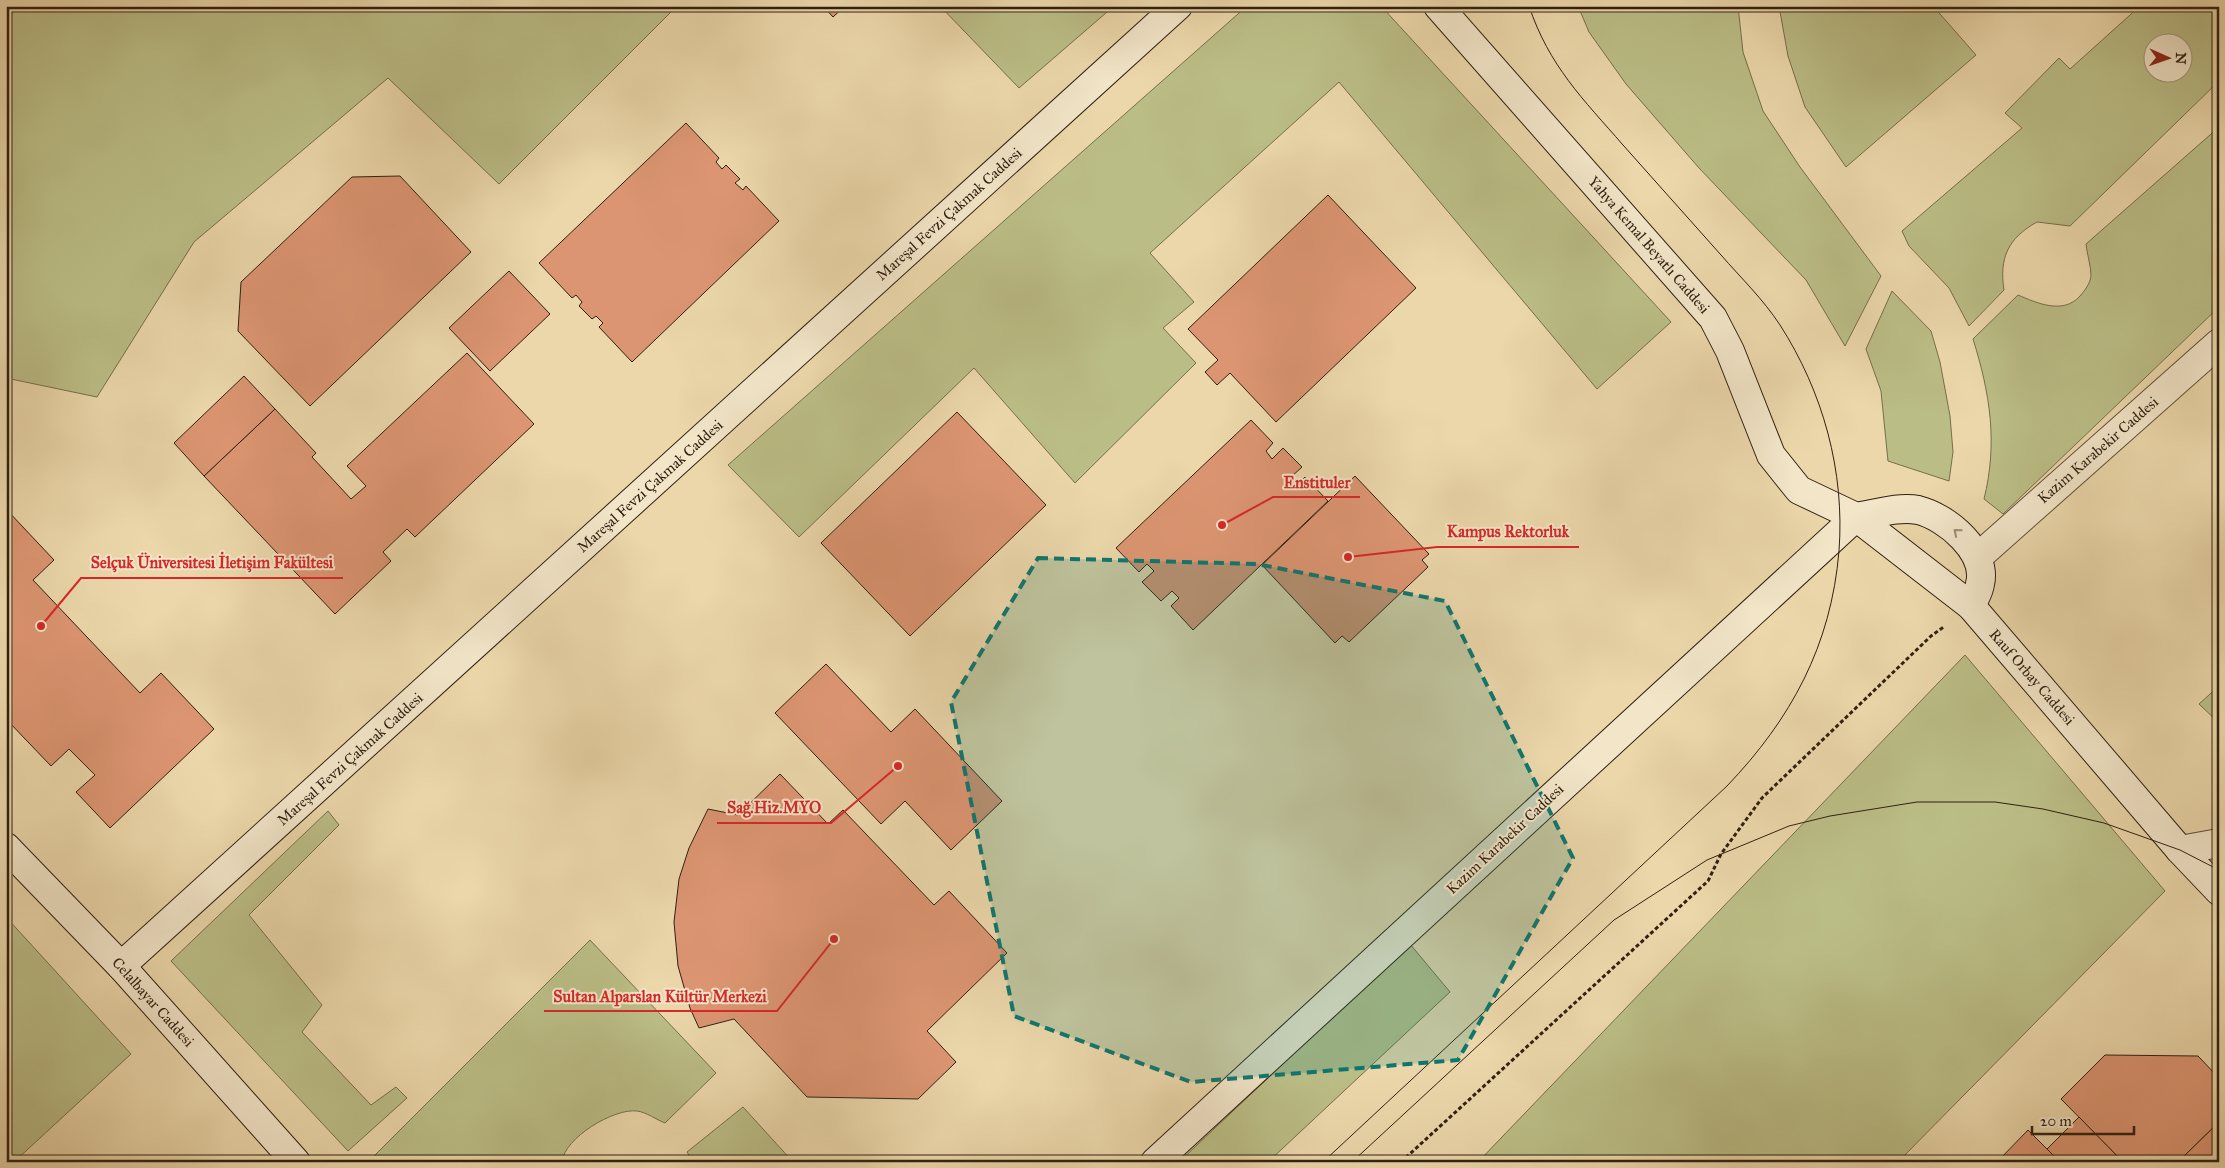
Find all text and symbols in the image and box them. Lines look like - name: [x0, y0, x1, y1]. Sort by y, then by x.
- north arrow: [2142, 32, 2192, 82]
- text: N: [2172, 52, 2189, 65]
- street label: Mareşal Fevzi Çakmak Caddesi: [872, 144, 1026, 284]
- street label: Yahya Kemal Beyatlı Caddesi: [1584, 173, 1714, 317]
- street label: Kazim Karabekir Caddesi: [2034, 393, 2162, 507]
- street label: Mareşal Fevzi Çakmak Caddesi: [573, 416, 727, 556]
- callout: Enstituler: [1273, 466, 1360, 497]
- text: Enstituler: [1283, 473, 1352, 492]
- callout: Kampus Rektorluk: [1437, 516, 1579, 547]
- text: Kampus Rektorluk: [1447, 522, 1570, 542]
- one-way arrow: [1953, 529, 1962, 538]
- callout: Selçuk Üniversitesi İletişim Fakültesi: [81, 547, 343, 578]
- text: Selçuk Üniversitesi İletişim Fakültesi: [91, 551, 334, 573]
- street label: Rauf Orbay Caddesi: [1985, 625, 2079, 729]
- street label: Mareşal Fevzi Çakmak Caddesi: [273, 689, 427, 829]
- street label: Kazim Karabekir Caddesi: [1443, 780, 1567, 898]
- callout: Sağ.Hiz.MYO: [717, 792, 831, 823]
- text: Sağ.Hiz.MYO: [727, 798, 821, 818]
- street label: Celalbayar Caddesi: [108, 954, 198, 1050]
- callout: Sultan Alparslan Kültür Merkezi: [544, 980, 777, 1011]
- text: Sultan Alparslan Kültür Merkezi: [553, 987, 767, 1007]
- scale bar: [2032, 1103, 2135, 1135]
- text: 20 m: [2040, 1112, 2072, 1130]

